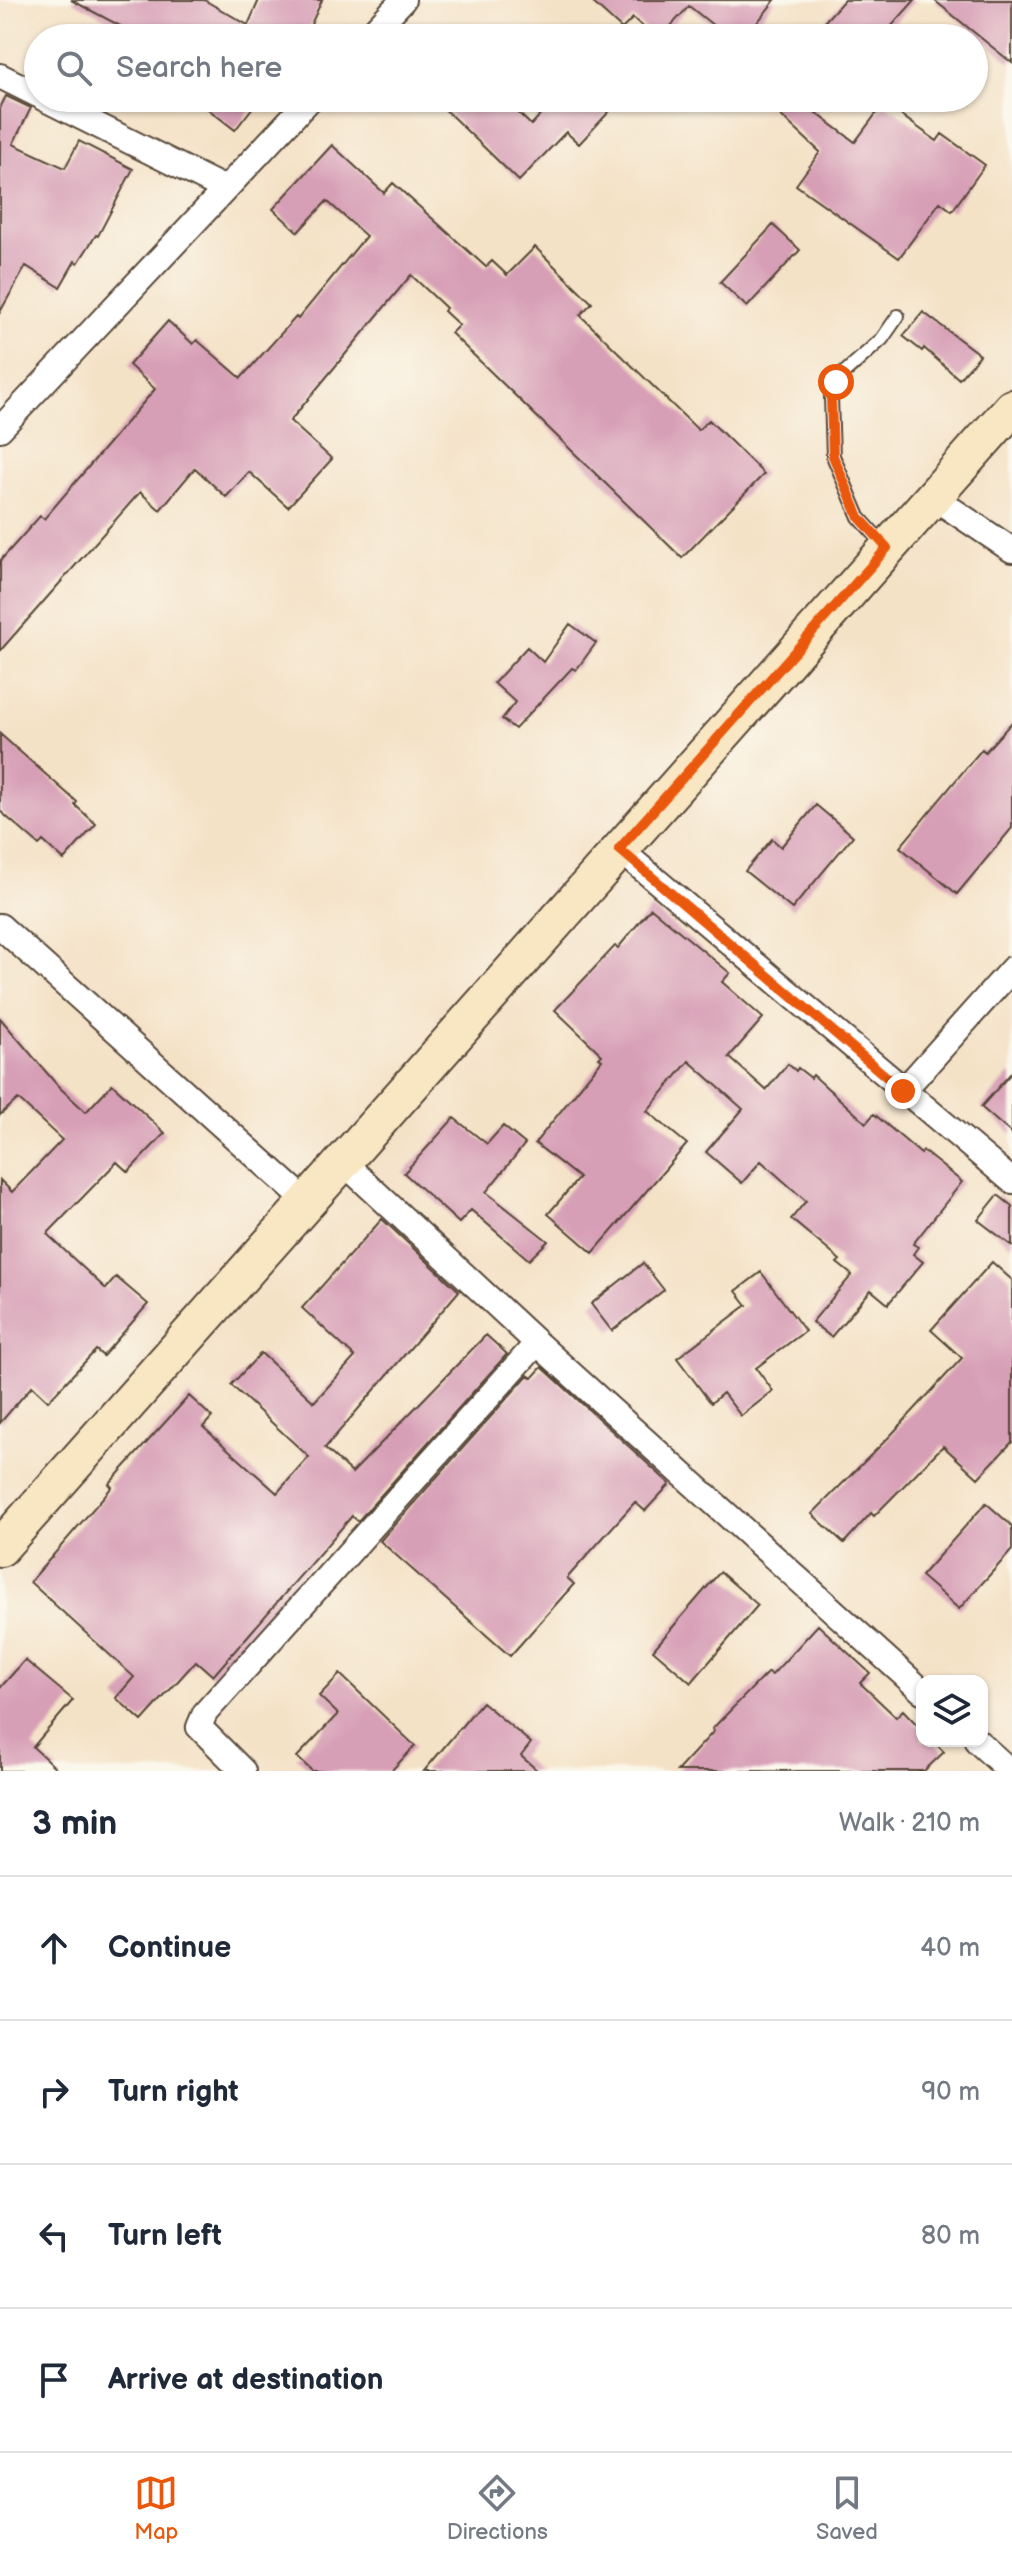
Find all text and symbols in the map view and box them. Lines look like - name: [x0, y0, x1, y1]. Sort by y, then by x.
- search box: [24, 24, 988, 112]
- icon: search: [52, 46, 96, 90]
- text: Search here: [116, 50, 282, 86]
- route start: [818, 364, 854, 400]
- route end: [885, 1073, 921, 1109]
- map controls: [916, 1675, 988, 1747]
- button: layers: [916, 1675, 988, 1747]
- text: 3 min: [32, 1803, 117, 1844]
- text: Walk · 210 m: [839, 1808, 980, 1839]
- icon: ahead: [32, 1926, 76, 1970]
- text: Continue: [108, 1930, 231, 1966]
- text: 40 m: [920, 1933, 980, 1964]
- icon: right: [32, 2070, 76, 2114]
- text: Turn right: [108, 2074, 239, 2110]
- text: 90 m: [921, 2077, 980, 2108]
- icon: left: [32, 2214, 76, 2258]
- text: Turn left: [108, 2218, 222, 2254]
- text: 80 m: [921, 2221, 980, 2252]
- icon: arrive: [32, 2358, 76, 2402]
- text: Arrive at destination: [108, 2362, 384, 2398]
- tab: Map: [134, 2471, 178, 2546]
- tab: Directions: [447, 2471, 548, 2546]
- tab: Saved: [816, 2471, 878, 2546]

